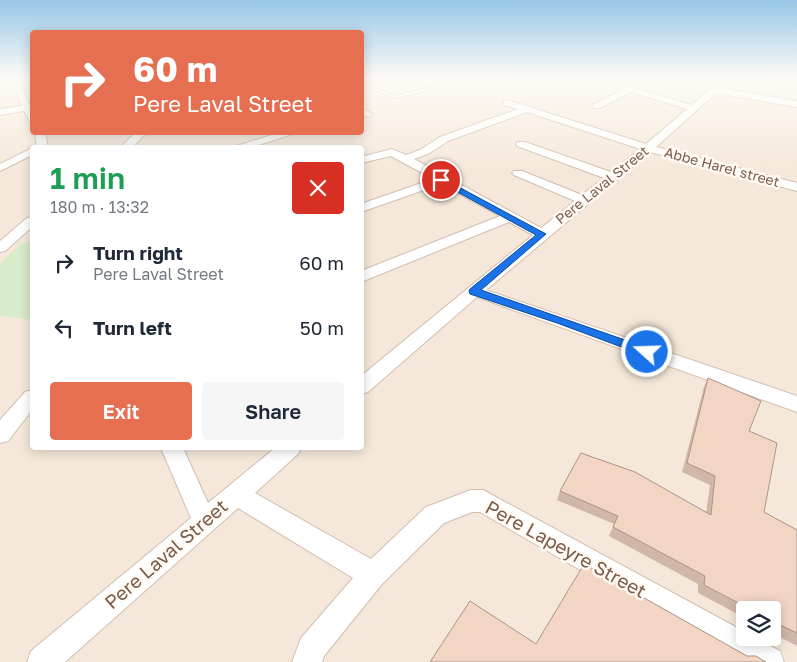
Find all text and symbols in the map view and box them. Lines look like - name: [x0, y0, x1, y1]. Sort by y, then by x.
- text: 60 m: [133, 48, 217, 90]
- icon: right: [50, 50, 115, 115]
- text: Pere Laval Street: [133, 90, 313, 117]
- street label: Pere Laval Street: [552, 142, 652, 227]
- street label: Abbe Harel street: [663, 143, 782, 190]
- pin: [420, 159, 462, 201]
- text: 1 min: [50, 160, 125, 196]
- button: close: [292, 162, 344, 214]
- icon: arrive: [427, 166, 455, 194]
- text: 180 m · 13:32: [50, 197, 149, 217]
- text: Turn right: [93, 241, 183, 264]
- icon: right: [50, 249, 78, 277]
- text: 60 m: [299, 251, 344, 274]
- text: Pere Laval Street: [93, 264, 224, 284]
- icon: left: [50, 314, 78, 342]
- text: Turn left: [93, 316, 172, 339]
- text: 50 m: [300, 316, 344, 339]
- position arrow: [620, 325, 672, 377]
- button: Exit: [50, 382, 192, 440]
- button: Share: [202, 382, 344, 440]
- street label: Pere Laval Street: [99, 494, 232, 613]
- street label: Pere Lapeyre Street: [482, 495, 651, 602]
- map controls: [736, 601, 781, 646]
- button: layers: [736, 601, 781, 646]

